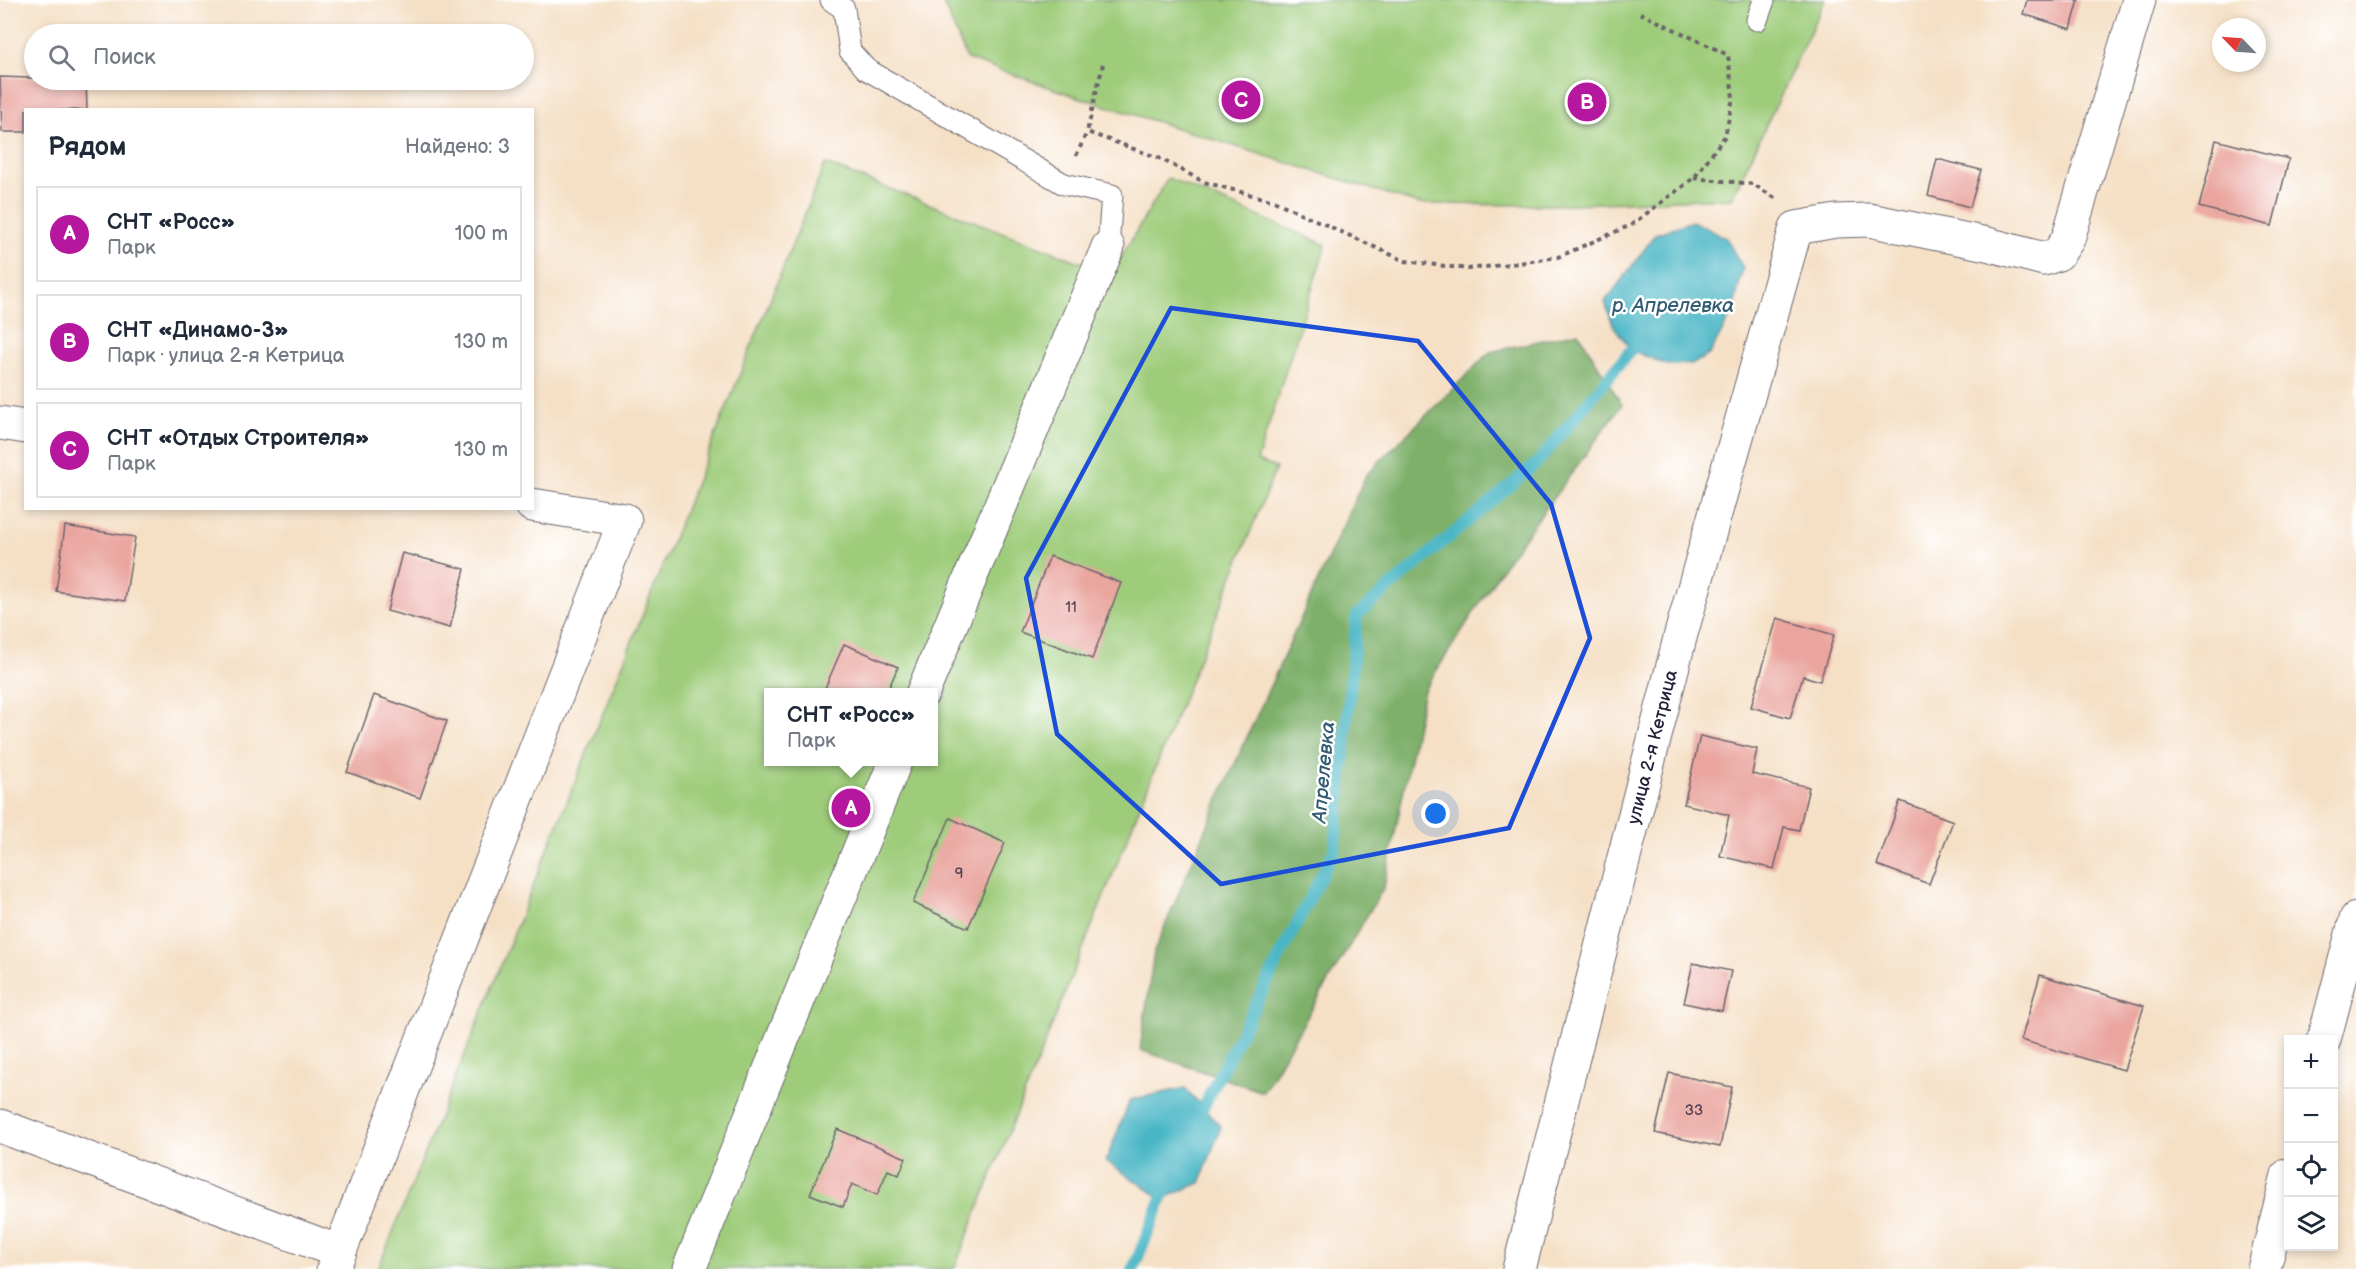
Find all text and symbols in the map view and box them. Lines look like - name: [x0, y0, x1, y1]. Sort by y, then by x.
- north arrow: [2212, 18, 2266, 72]
- search box: [24, 24, 534, 90]
- icon: search: [45, 41, 78, 74]
- text: Поиск: [93, 44, 156, 71]
- pin: C: [1222, 78, 1260, 122]
- pin: B: [1568, 80, 1606, 124]
- text: Рядом: [48, 132, 126, 163]
- text: Найдено: 3: [405, 135, 510, 159]
- text: СНТ «Росс»: [107, 209, 235, 236]
- text: A: [63, 222, 76, 246]
- text: 100 m: [455, 222, 508, 246]
- text: Парк: [107, 236, 156, 260]
- water label: р. Апрелевка: [1611, 294, 1734, 318]
- text: СНТ «Динамо-3»: [107, 317, 289, 344]
- text: B: [62, 330, 77, 354]
- text: 130 m: [454, 330, 508, 354]
- text: Парк · улица 2-я Кетрица: [107, 344, 345, 368]
- text: СНТ «Отдых Строителя»: [107, 425, 370, 452]
- text: C: [62, 438, 77, 462]
- text: 130 m: [454, 438, 508, 462]
- text: Парк: [107, 452, 156, 476]
- house number: 11: [1065, 598, 1077, 617]
- street label: улица 2-я Кетрица: [1623, 667, 1682, 826]
- popup: [764, 688, 938, 766]
- text: СНТ «Росс»: [787, 702, 915, 729]
- water label: Апрелевка: [1308, 720, 1340, 825]
- text: Парк: [787, 729, 836, 753]
- pin: A: [832, 786, 870, 830]
- your location: [1421, 799, 1450, 828]
- house number: 9: [955, 864, 963, 883]
- map controls: [2284, 1035, 2338, 1251]
- button: +: [2284, 1035, 2338, 1089]
- button: −: [2284, 1089, 2338, 1143]
- house number: 33: [1685, 1101, 1703, 1120]
- button: locate: [2284, 1143, 2338, 1197]
- button: layers: [2284, 1197, 2338, 1251]

